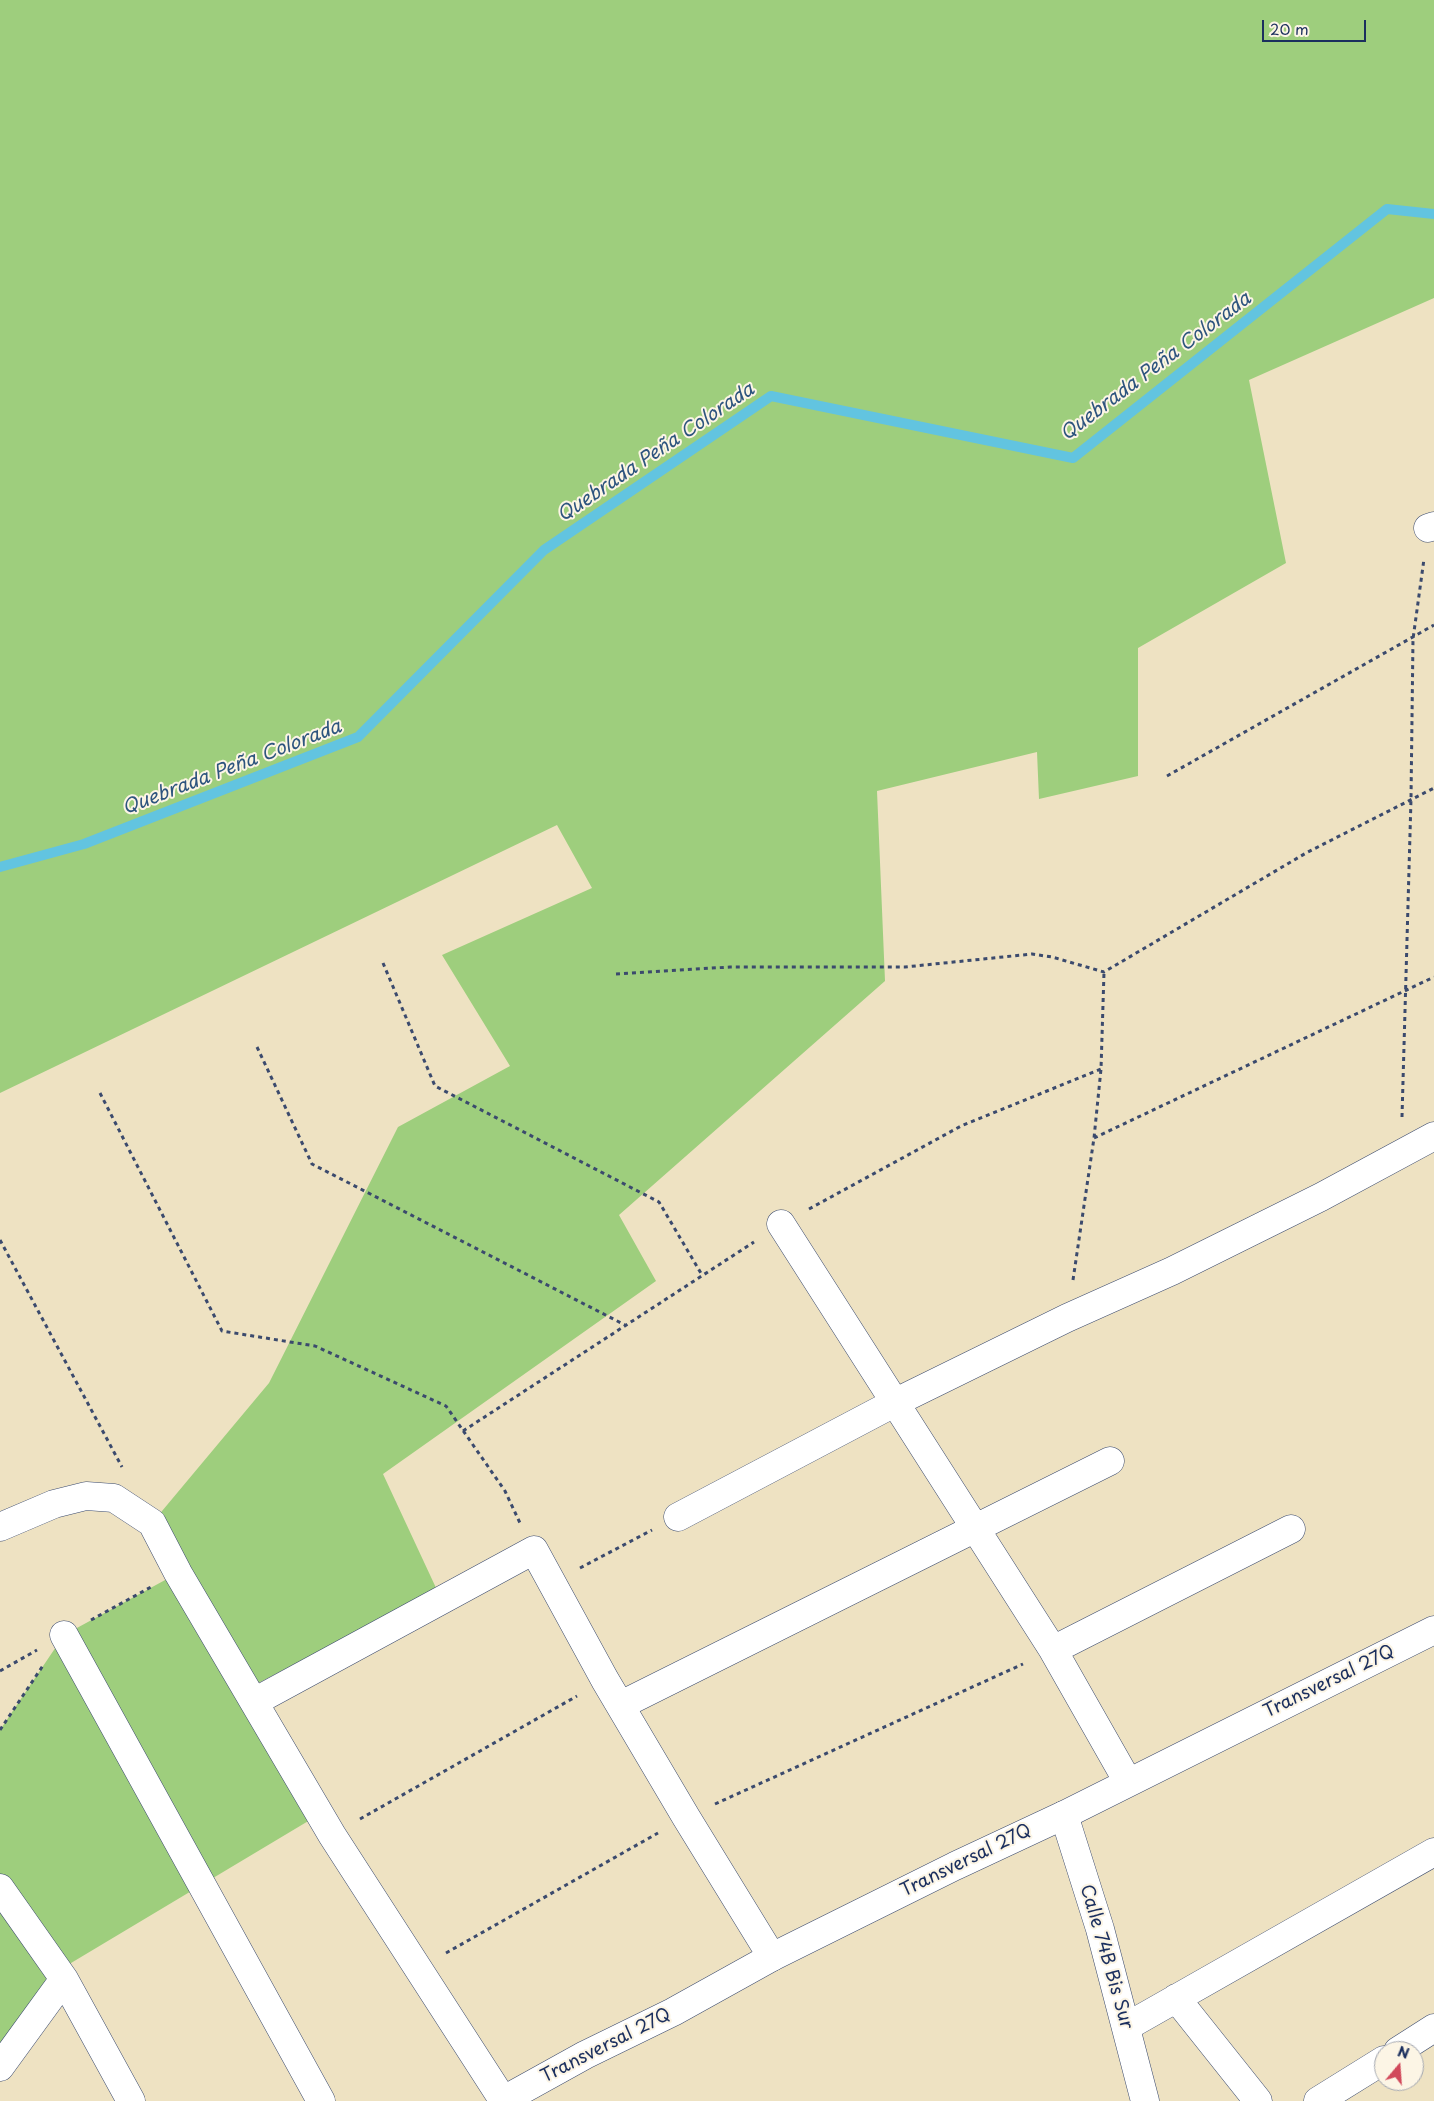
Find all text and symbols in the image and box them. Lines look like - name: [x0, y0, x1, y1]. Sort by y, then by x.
- scale bar: [1264, 10, 1368, 42]
- text: 20 m: [1270, 17, 1309, 40]
- water label: Quebrada Peña Colorada: [1056, 288, 1256, 446]
- water label: Quebrada Peña Colorada: [553, 379, 759, 527]
- water label: Quebrada Peña Colorada: [119, 716, 345, 820]
- street label: Transversal 27Q: [1260, 1641, 1398, 1723]
- street label: Transversal 27Q: [897, 1820, 1035, 1902]
- street label: Calle 74B Bis Sur: [1075, 1882, 1137, 2032]
- street label: Transversal 27Q: [537, 2004, 675, 2088]
- north arrow: [1374, 2041, 1424, 2091]
- text: N: [1395, 2041, 1412, 2064]

